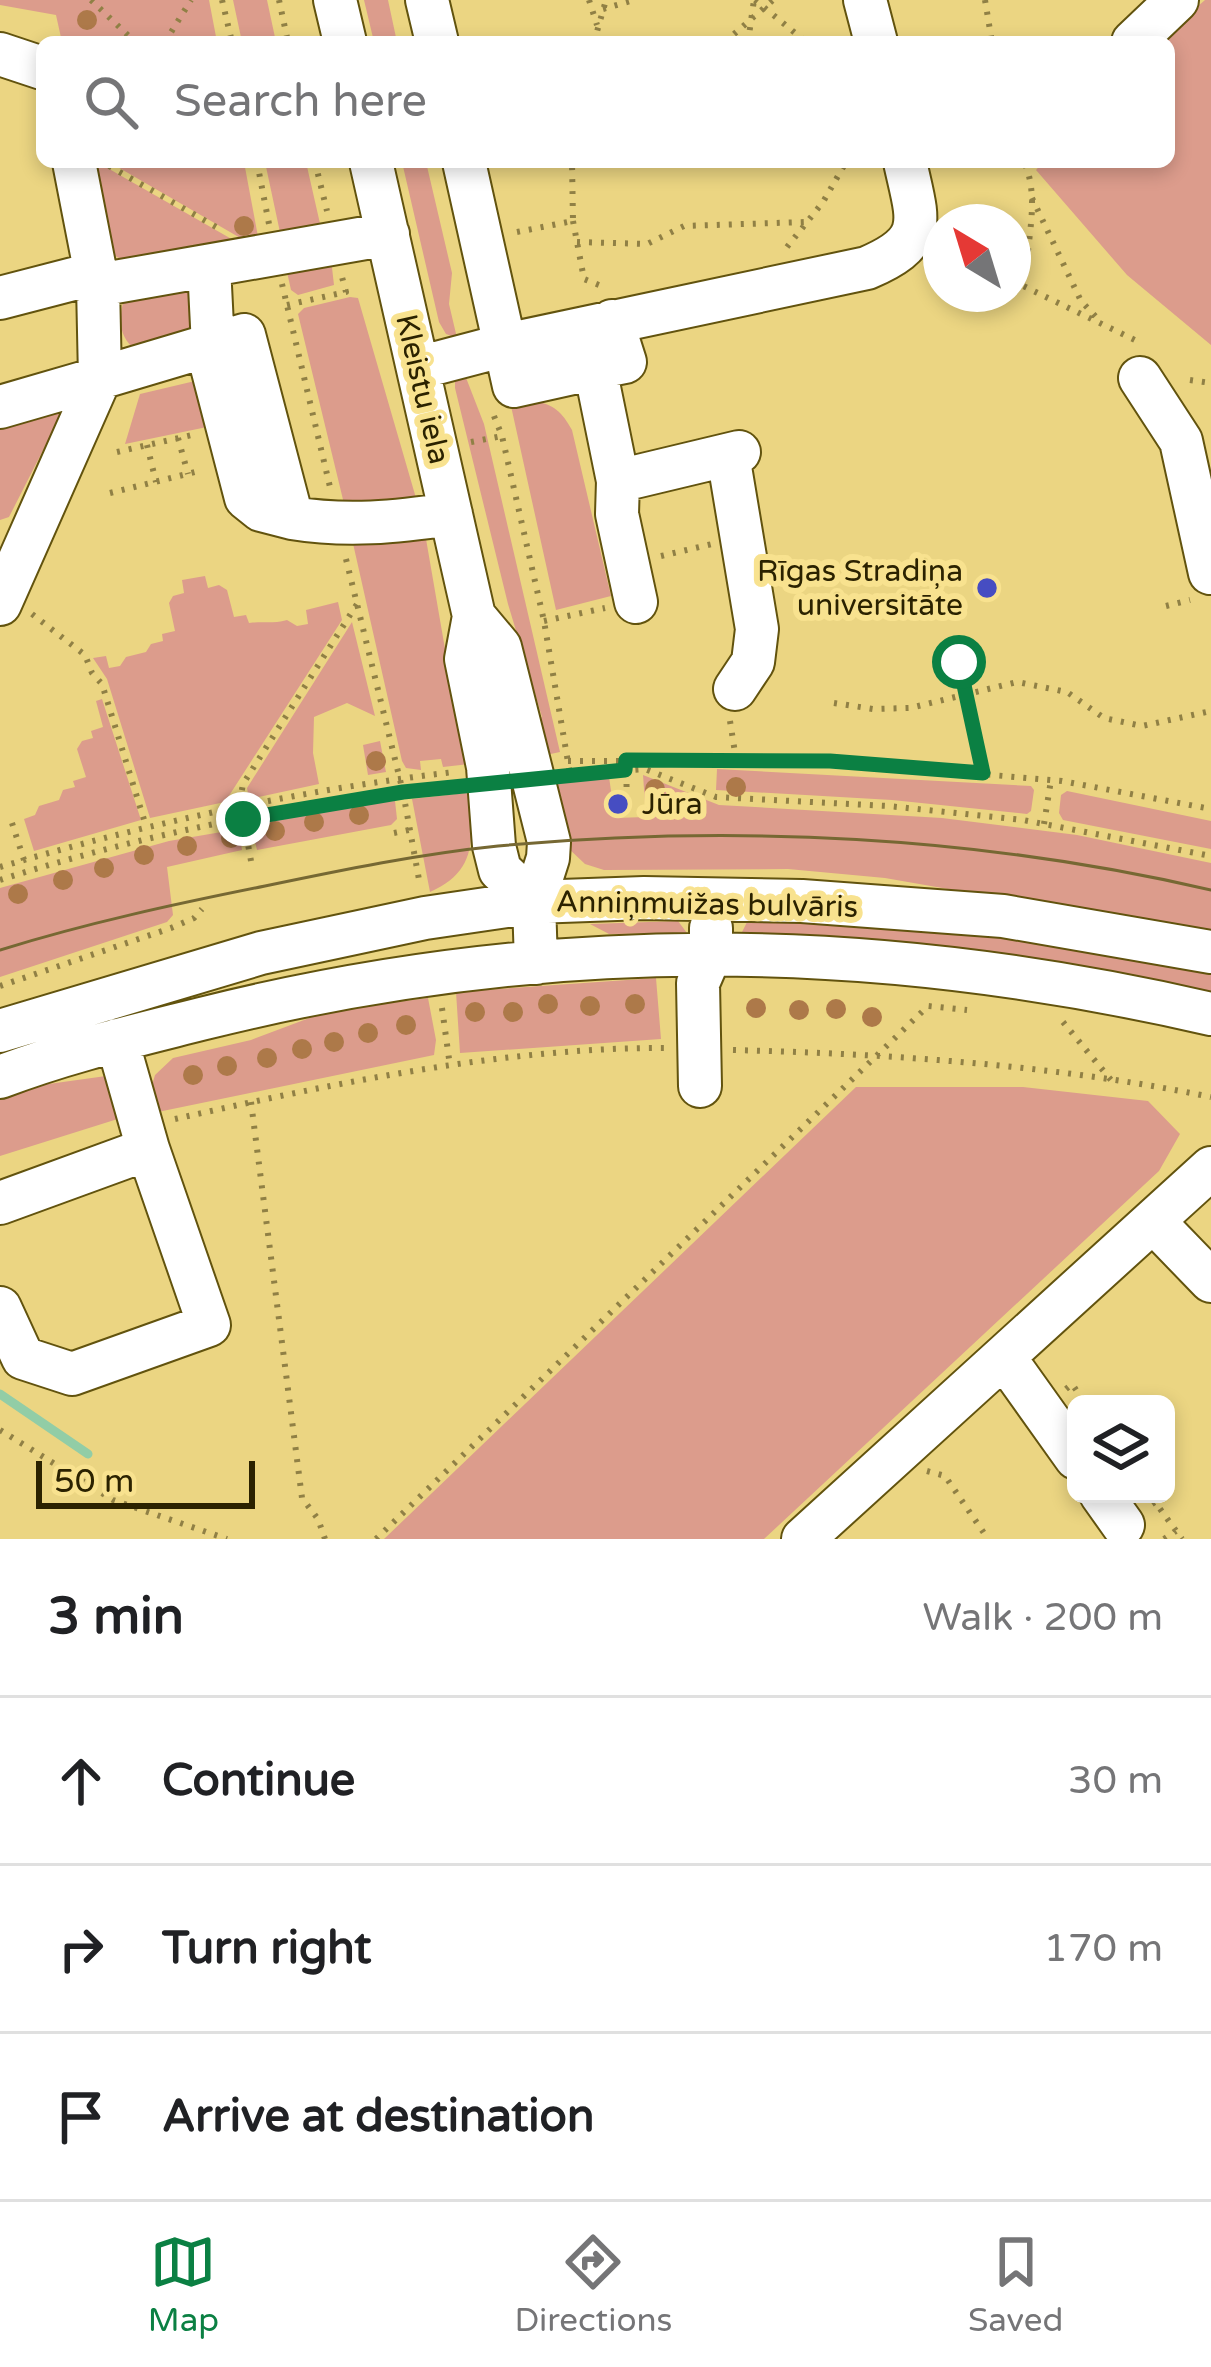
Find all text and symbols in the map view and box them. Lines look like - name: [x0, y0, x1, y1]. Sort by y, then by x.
- search box: [36, 36, 1175, 168]
- icon: search: [78, 69, 144, 135]
- text: Search here: [174, 75, 427, 129]
- north arrow: [923, 204, 1031, 312]
- street label: Kleistu iela: [387, 311, 458, 468]
- place label: Rīgas Stradiņa universitāte: [757, 553, 963, 624]
- marker: Rīgas Stradiņa universitāte: [974, 575, 1000, 601]
- route start: [932, 635, 986, 689]
- place label: Jūra: [642, 786, 703, 823]
- marker: Jūra: [605, 791, 631, 817]
- route end: [216, 792, 270, 846]
- street label: Anniņmuižas bulvāris: [556, 883, 858, 926]
- map controls: [1067, 1395, 1175, 1503]
- button: layers: [1067, 1395, 1175, 1503]
- scale bar: [36, 1455, 255, 1508]
- text: 50 m: [54, 1462, 134, 1501]
- text: 3 min: [48, 1586, 184, 1648]
- text: Walk · 200 m: [922, 1594, 1163, 1641]
- icon: ahead: [48, 1748, 114, 1814]
- text: Continue: [162, 1754, 355, 1808]
- text: 30 m: [1068, 1757, 1163, 1804]
- icon: right: [48, 1916, 114, 1982]
- text: Turn right: [162, 1922, 371, 1976]
- text: 170 m: [1044, 1925, 1163, 1972]
- icon: arrive: [48, 2084, 114, 2150]
- text: Arrive at destination: [162, 2090, 594, 2144]
- tab: Map: [148, 2229, 219, 2340]
- tab: Directions: [515, 2229, 672, 2340]
- tab: Saved: [968, 2229, 1063, 2340]

